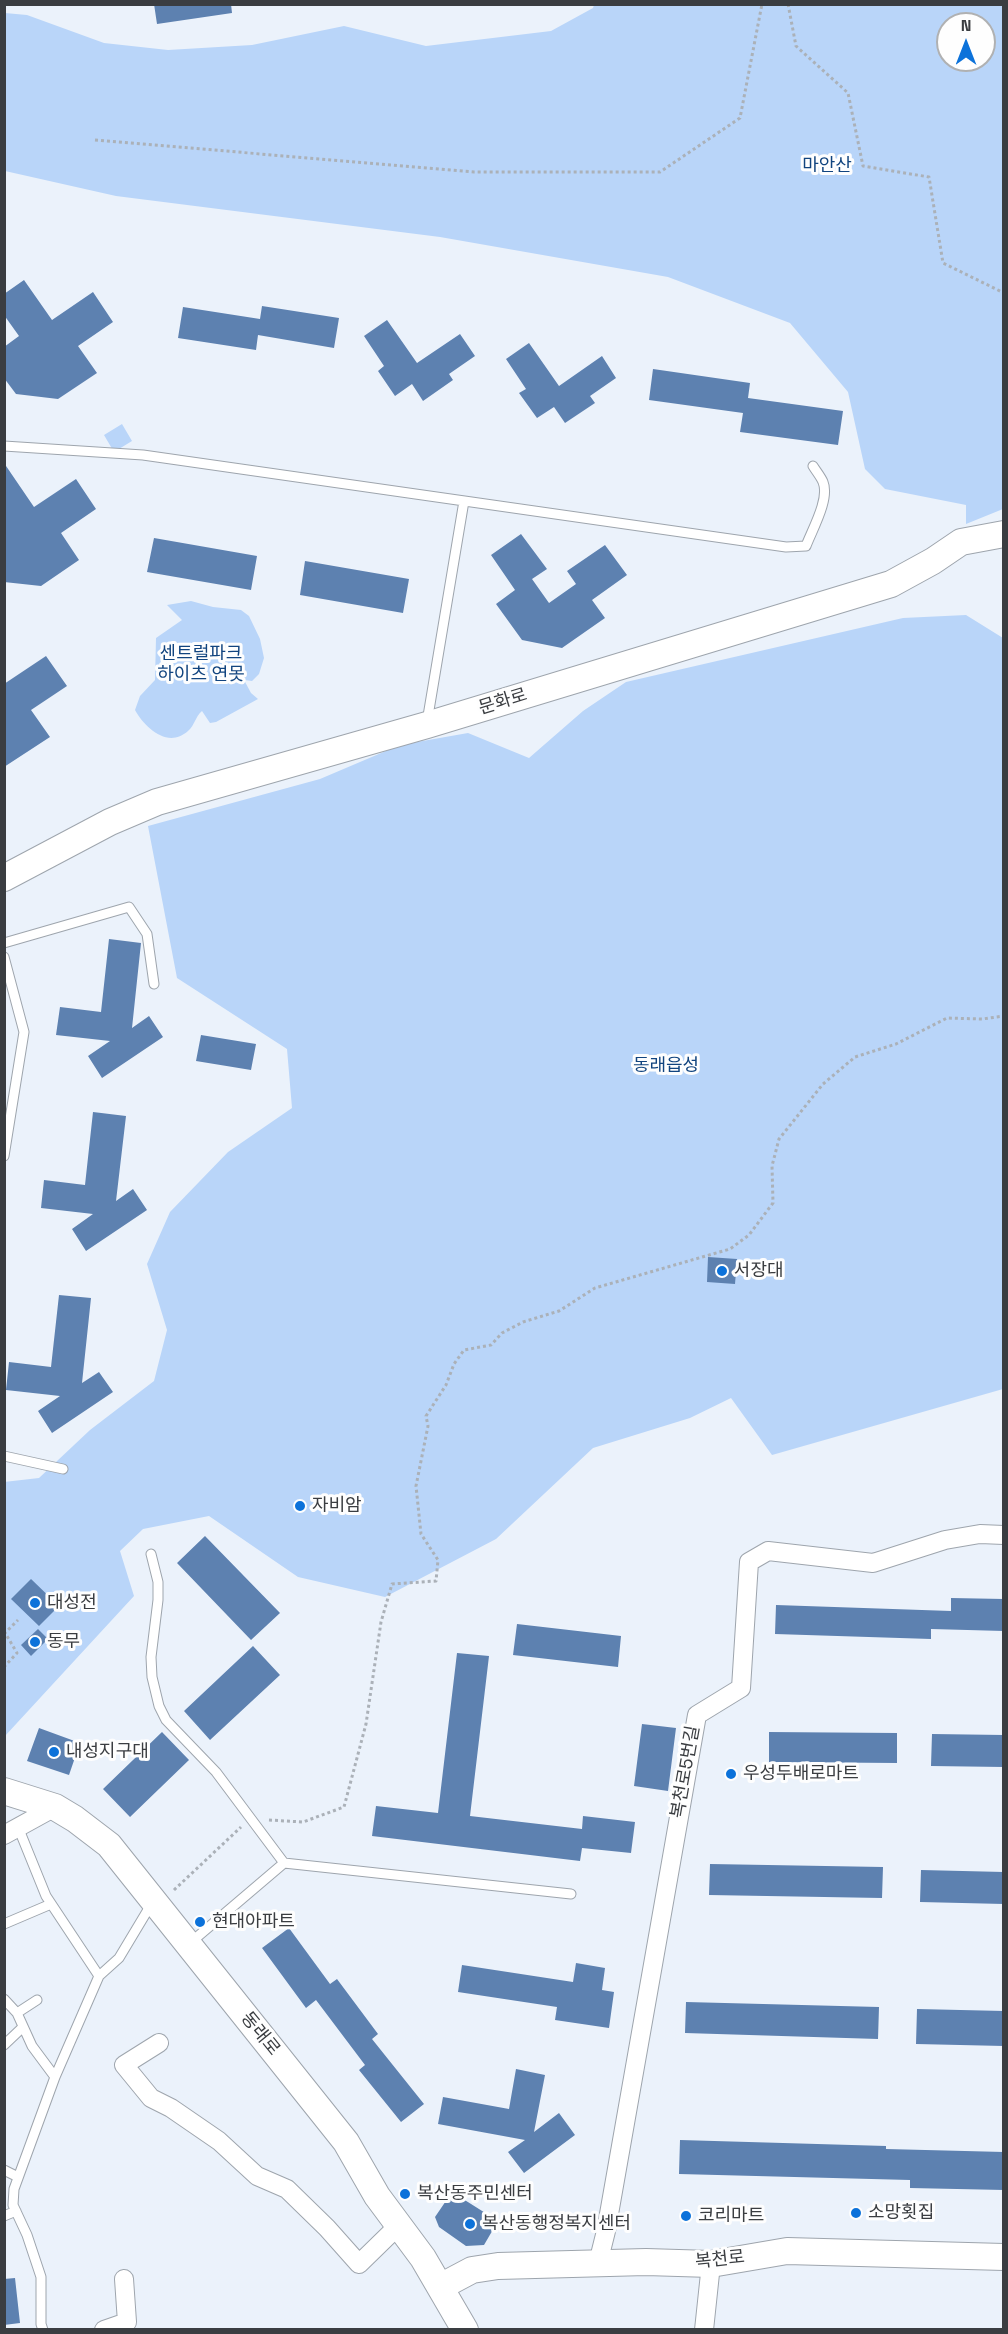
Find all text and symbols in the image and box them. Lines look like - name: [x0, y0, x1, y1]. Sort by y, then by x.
- north arrow: [936, 12, 996, 72]
- text: N: [961, 15, 971, 36]
- park label: 마안산: [802, 155, 852, 177]
- park label: 센트럴파크 하이츠 연못: [157, 643, 245, 686]
- street label: 문화로: [476, 684, 530, 720]
- park label: 동래읍성: [633, 1055, 699, 1077]
- place label: 서장대: [734, 1260, 784, 1282]
- marker: 서장대: [715, 1264, 729, 1278]
- place label: 자비암: [312, 1495, 362, 1517]
- marker: 자비암: [293, 1499, 307, 1513]
- place label: 대성전: [47, 1592, 97, 1614]
- marker: 대성전: [28, 1596, 42, 1610]
- place label: 동무: [47, 1631, 80, 1653]
- marker: 동무: [28, 1635, 42, 1649]
- street label: 복천로5번길: [667, 1724, 705, 1820]
- place label: 내성지구대: [66, 1741, 149, 1763]
- marker: 내성지구대: [47, 1745, 61, 1759]
- place label: 우성두배로마트: [743, 1763, 859, 1785]
- marker: 우성두배로마트: [724, 1767, 738, 1781]
- place label: 현대아파트: [212, 1911, 295, 1933]
- marker: 현대아파트: [193, 1915, 207, 1929]
- street label: 동래로: [236, 2008, 284, 2060]
- place label: 복산동주민센터: [417, 2183, 533, 2205]
- marker: 복산동주민센터: [398, 2187, 412, 2201]
- place label: 소망횟집: [868, 2202, 934, 2224]
- place label: 코리마트: [698, 2205, 764, 2227]
- marker: 소망횟집: [849, 2206, 863, 2220]
- marker: 코리마트: [679, 2209, 693, 2223]
- place label: 복산동행정복지센터: [482, 2213, 631, 2235]
- marker: 복산동행정복지센터: [463, 2217, 477, 2231]
- street label: 복천로: [694, 2247, 746, 2273]

